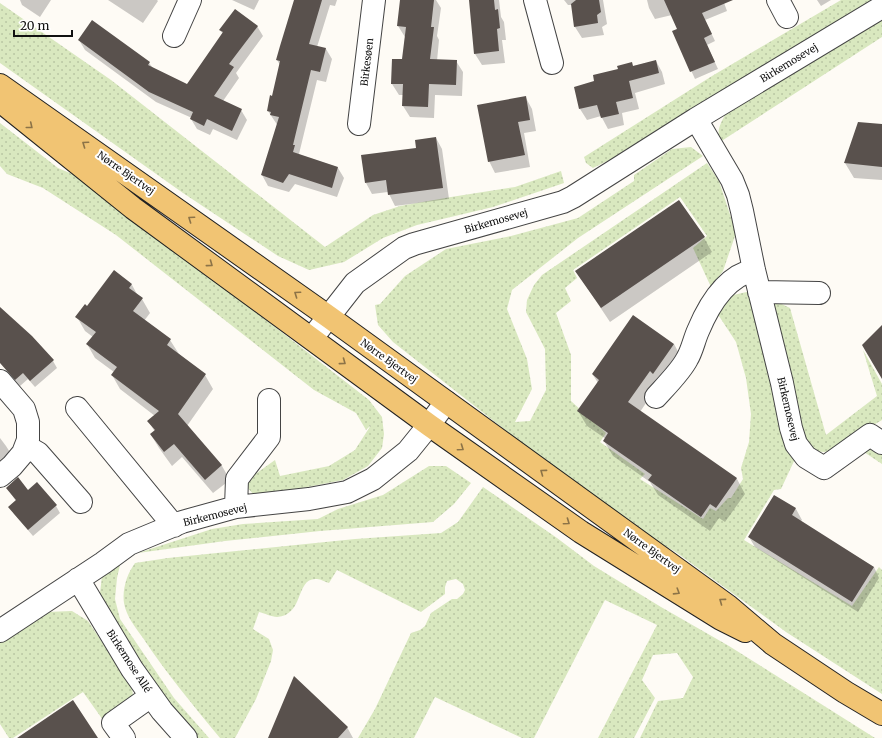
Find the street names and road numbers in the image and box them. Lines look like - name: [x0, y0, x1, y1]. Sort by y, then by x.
- street label: Birkesøen: [358, 37, 376, 87]
- street label: Birkemosevej: [758, 41, 820, 85]
- street label: Nørre Bjertvej: [95, 148, 157, 198]
- street label: Birkemosevej: [463, 206, 529, 236]
- street label: Nørre Bjertvej: [358, 336, 420, 386]
- street label: Birkemosevej: [774, 376, 802, 442]
- street label: Birkemosevej: [182, 501, 248, 529]
- street label: Nørre Bjertvej: [621, 526, 683, 576]
- street label: Birkemose Allé: [104, 627, 154, 695]

